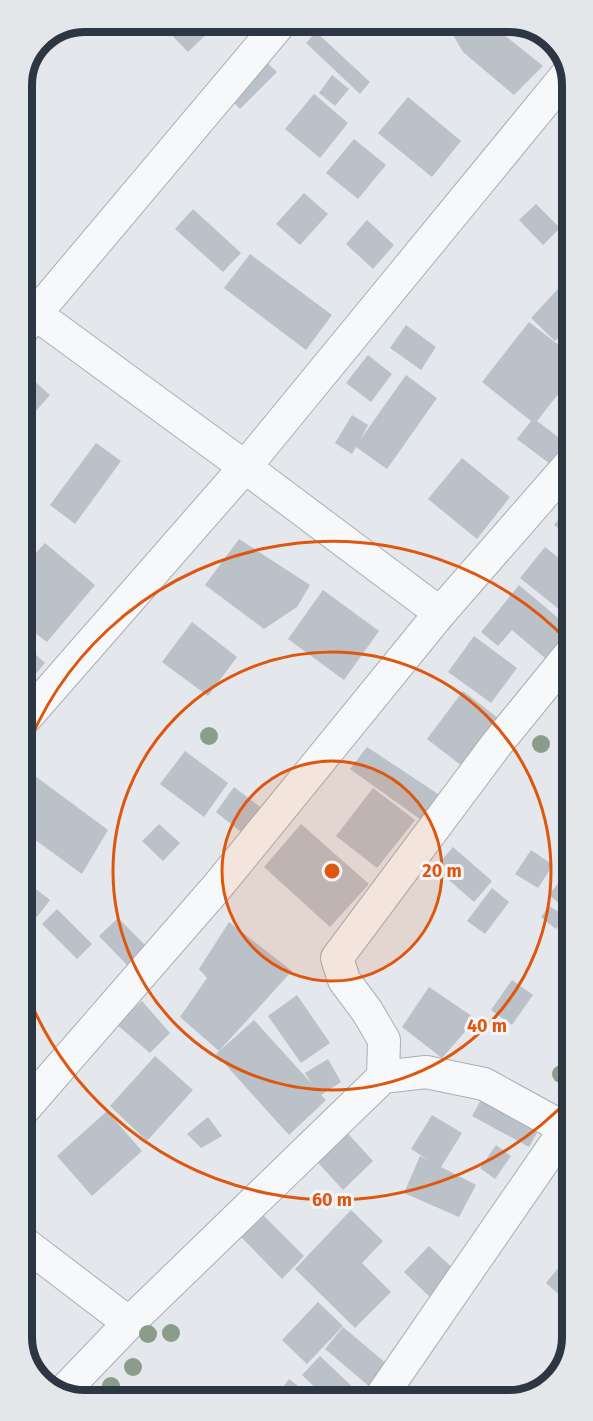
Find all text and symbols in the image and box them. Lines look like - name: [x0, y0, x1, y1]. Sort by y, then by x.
- text: 20 m: [422, 860, 462, 882]
- centre of rings: [322, 861, 342, 881]
- text: 40 m: [467, 1015, 507, 1037]
- text: 60 m: [312, 1189, 352, 1211]

